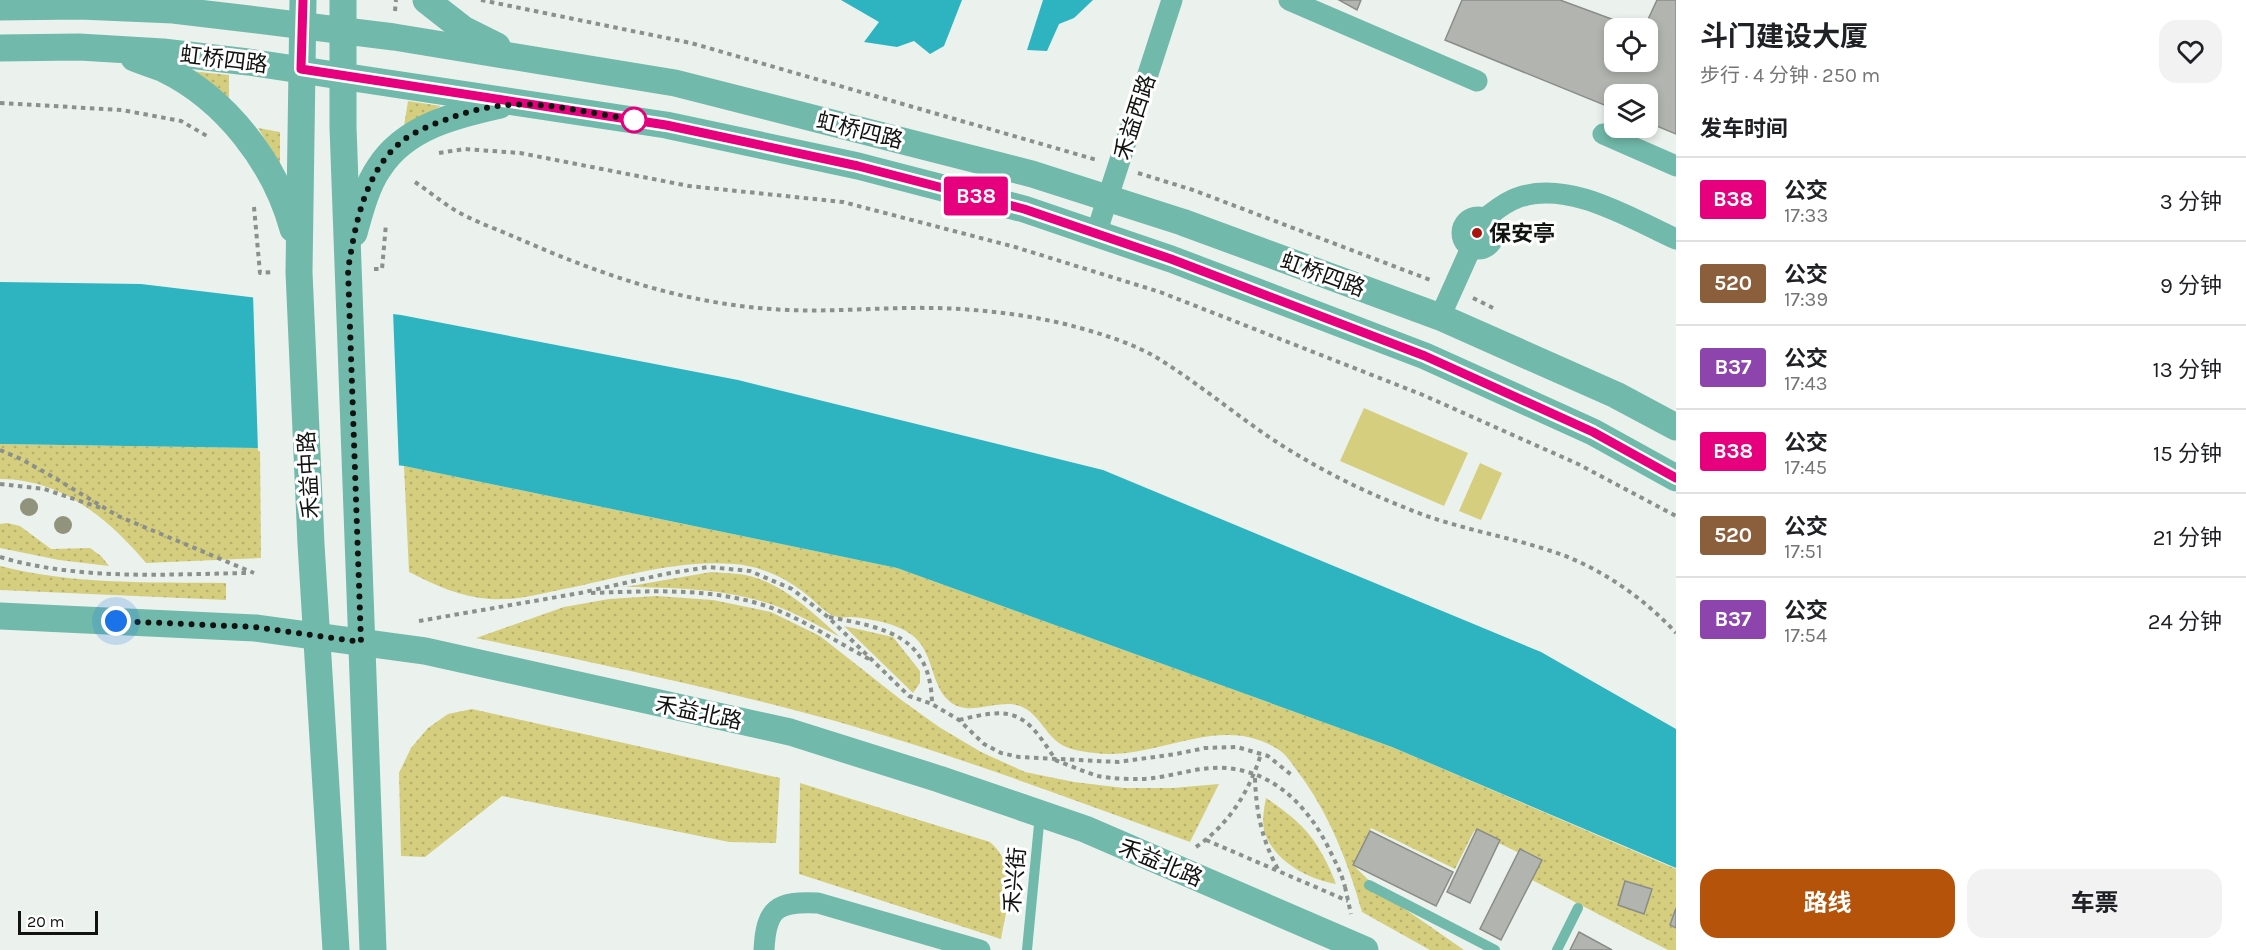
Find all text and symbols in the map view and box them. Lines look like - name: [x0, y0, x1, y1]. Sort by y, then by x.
- map controls: [1604, 18, 1658, 138]
- button: locate: [1604, 18, 1658, 72]
- text: 斗门建设大厦: [1700, 20, 1868, 53]
- button: heart: [2159, 20, 2222, 83]
- street label: 虹桥四路: [179, 42, 269, 78]
- text: 步行 · 4 分钟 · 250 m: [1700, 64, 1880, 87]
- street label: 禾益西路: [1109, 71, 1161, 163]
- button: layers: [1604, 84, 1658, 138]
- unlabelled marker: [621, 107, 647, 133]
- street label: 虹桥四路: [814, 108, 906, 154]
- text: 发车时间: [1700, 116, 1788, 142]
- line badge: B38: [942, 176, 1010, 216]
- text: 公交: [1784, 178, 1828, 204]
- text: B38: [956, 184, 996, 208]
- text: B38: [1713, 187, 1753, 211]
- text: 3 分钟: [2160, 189, 2222, 215]
- text: 17:33: [1784, 204, 1828, 227]
- place label: 保安亭: [1489, 221, 1555, 247]
- marker: 保安亭: [1470, 226, 1484, 240]
- street label: 虹桥四路: [1277, 248, 1368, 302]
- text: 公交: [1784, 262, 1828, 288]
- text: 520: [1714, 271, 1752, 295]
- text: 9 分钟: [2160, 273, 2222, 299]
- text: 17:39: [1784, 288, 1828, 311]
- text: 公交: [1784, 346, 1828, 372]
- text: B37: [1714, 355, 1752, 379]
- text: 13 分钟: [2153, 357, 2222, 383]
- text: 17:43: [1784, 372, 1828, 395]
- street label: 禾益中路: [294, 430, 324, 520]
- text: 公交: [1784, 430, 1828, 456]
- text: B38: [1713, 439, 1753, 463]
- text: 15 分钟: [2153, 441, 2222, 467]
- text: 17:45: [1784, 456, 1827, 479]
- text: 公交: [1784, 514, 1828, 540]
- text: 520: [1714, 523, 1752, 547]
- text: 21 分钟: [2153, 525, 2222, 551]
- text: 17:51: [1784, 540, 1823, 563]
- text: 公交: [1784, 598, 1828, 624]
- your location: [101, 606, 131, 636]
- text: B37: [1714, 607, 1752, 631]
- text: 24 分钟: [2148, 609, 2222, 635]
- text: 17:54: [1784, 624, 1827, 647]
- street label: 禾益北路: [653, 691, 745, 735]
- street label: 禾益北路: [1115, 834, 1206, 892]
- street label: 禾兴街: [999, 846, 1031, 914]
- button: 路线: [1700, 869, 1955, 938]
- button: 车票: [1967, 869, 2222, 938]
- scale bar: [18, 908, 98, 936]
- text: 20 m: [27, 912, 65, 931]

